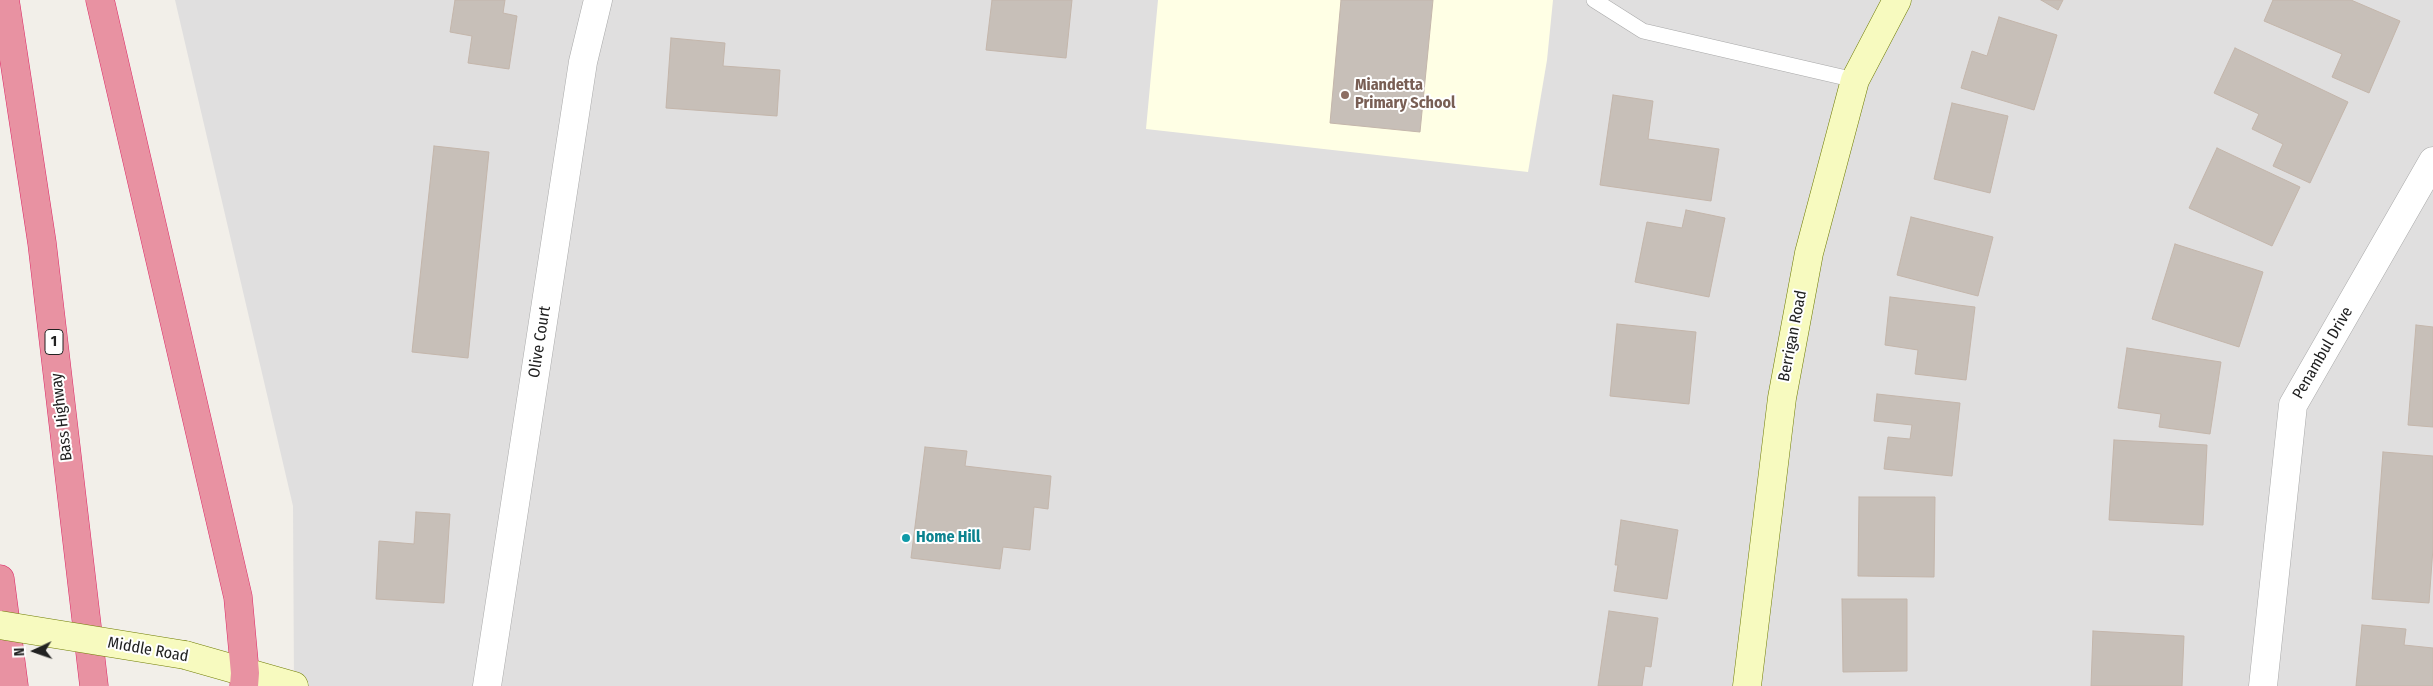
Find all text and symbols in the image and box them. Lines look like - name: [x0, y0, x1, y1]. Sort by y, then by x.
- place label: Miandetta Primary School: [1355, 76, 1455, 114]
- marker: Miandetta Primary School: [1339, 89, 1351, 101]
- street label: Berrigan Road: [1775, 289, 1811, 383]
- street label: Penambul Drive: [2289, 304, 2357, 402]
- street label: Olive Court: [525, 305, 555, 379]
- road number: 1: [45, 330, 63, 354]
- street label: Bass Highway: [47, 372, 77, 462]
- place label: Home Hill: [916, 528, 980, 548]
- marker: Home Hill: [900, 532, 912, 544]
- north arrow: [10, 626, 60, 676]
- street label: Middle Road: [106, 633, 190, 667]
- text: N: [11, 647, 28, 656]

